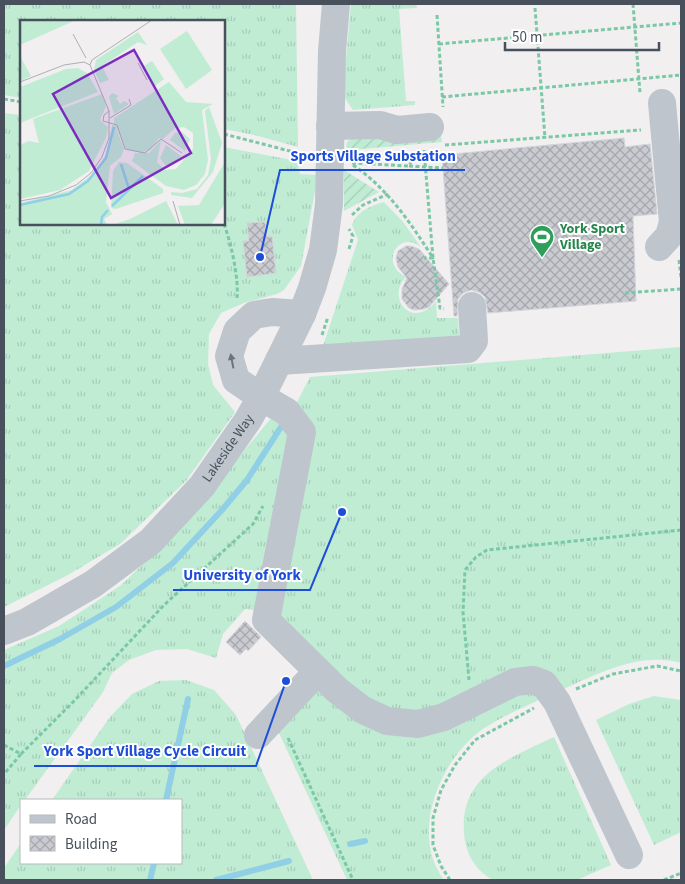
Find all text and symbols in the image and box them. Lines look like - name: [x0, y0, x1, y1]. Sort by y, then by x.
- inset map: [20, 20, 225, 225]
- scale bar: [505, 20, 659, 52]
- text: 50 m: [512, 27, 542, 48]
- callout: Sports Village Substation: [280, 140, 465, 170]
- text: Sports Village Substation: [290, 146, 456, 167]
- place label: York Sport Village: [559, 219, 626, 255]
- sports icon: York Sport Village: [529, 224, 555, 258]
- one-way arrow: [228, 354, 236, 369]
- street label: Lakeside Way: [198, 410, 259, 486]
- callout: University of York: [173, 560, 310, 590]
- text: University of York: [183, 565, 301, 586]
- callout: York Sport Village Cycle Circuit: [34, 736, 256, 766]
- text: York Sport Village Cycle Circuit: [43, 741, 246, 762]
- legend: [20, 799, 182, 864]
- text: Road: [65, 809, 97, 830]
- text: Building: [65, 834, 118, 855]

